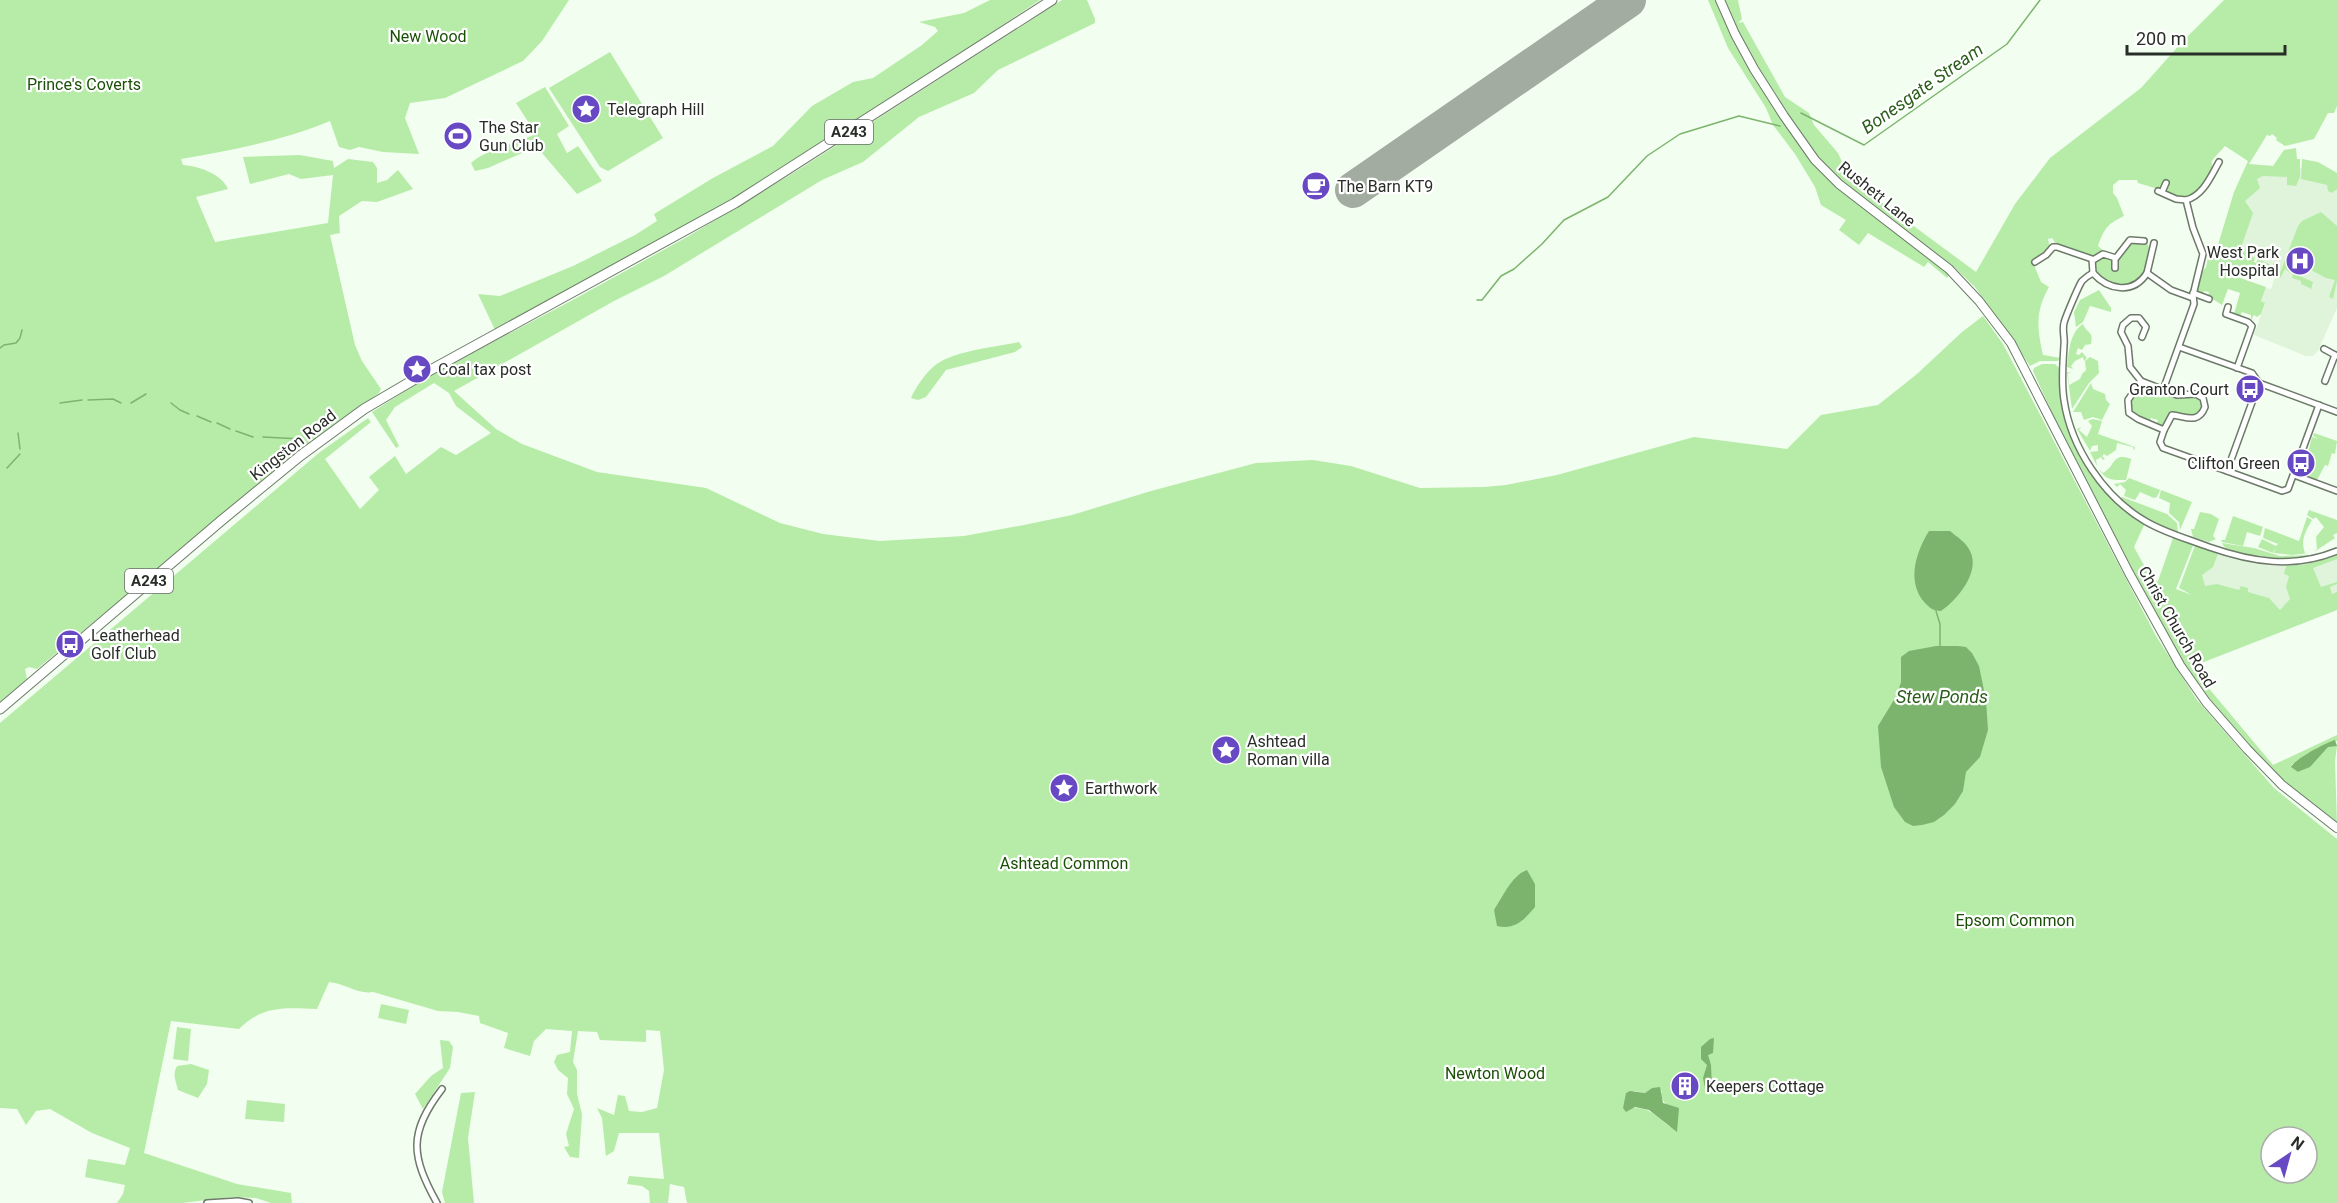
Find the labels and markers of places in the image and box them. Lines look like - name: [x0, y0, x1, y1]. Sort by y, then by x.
- place icon: Telegraph Hill: [570, 93, 602, 125]
- place label: Telegraph Hill: [607, 100, 704, 119]
- place label: The Star Gun Club: [479, 118, 544, 155]
- sports icon: The Star Gun Club: [442, 120, 474, 152]
- cafe icon: The Barn KT9: [1300, 170, 1332, 202]
- place label: The Barn KT9: [1337, 177, 1433, 196]
- place label: West Park Hospital: [2207, 243, 2280, 280]
- hospital icon: West Park Hospital: [2284, 245, 2316, 277]
- place icon: Coal tax post: [401, 353, 433, 385]
- place label: Coal tax post: [438, 360, 532, 379]
- bus stop icon: Granton Court: [2234, 373, 2266, 405]
- place label: Granton Court: [2129, 380, 2229, 399]
- bus stop icon: Clifton Green: [2285, 447, 2317, 479]
- place label: Clifton Green: [2187, 454, 2280, 473]
- place label: Leatherhead Golf Club: [91, 626, 180, 663]
- bus stop icon: Leatherhead Golf Club: [54, 628, 86, 660]
- place label: Ashtead Roman villa: [1247, 732, 1330, 769]
- place icon: Ashtead Roman villa: [1210, 734, 1242, 766]
- place icon: Earthwork: [1048, 772, 1080, 804]
- place label: Earthwork: [1085, 779, 1158, 798]
- building icon: Keepers Cottage: [1669, 1070, 1701, 1102]
- place label: Keepers Cottage: [1706, 1077, 1824, 1096]

